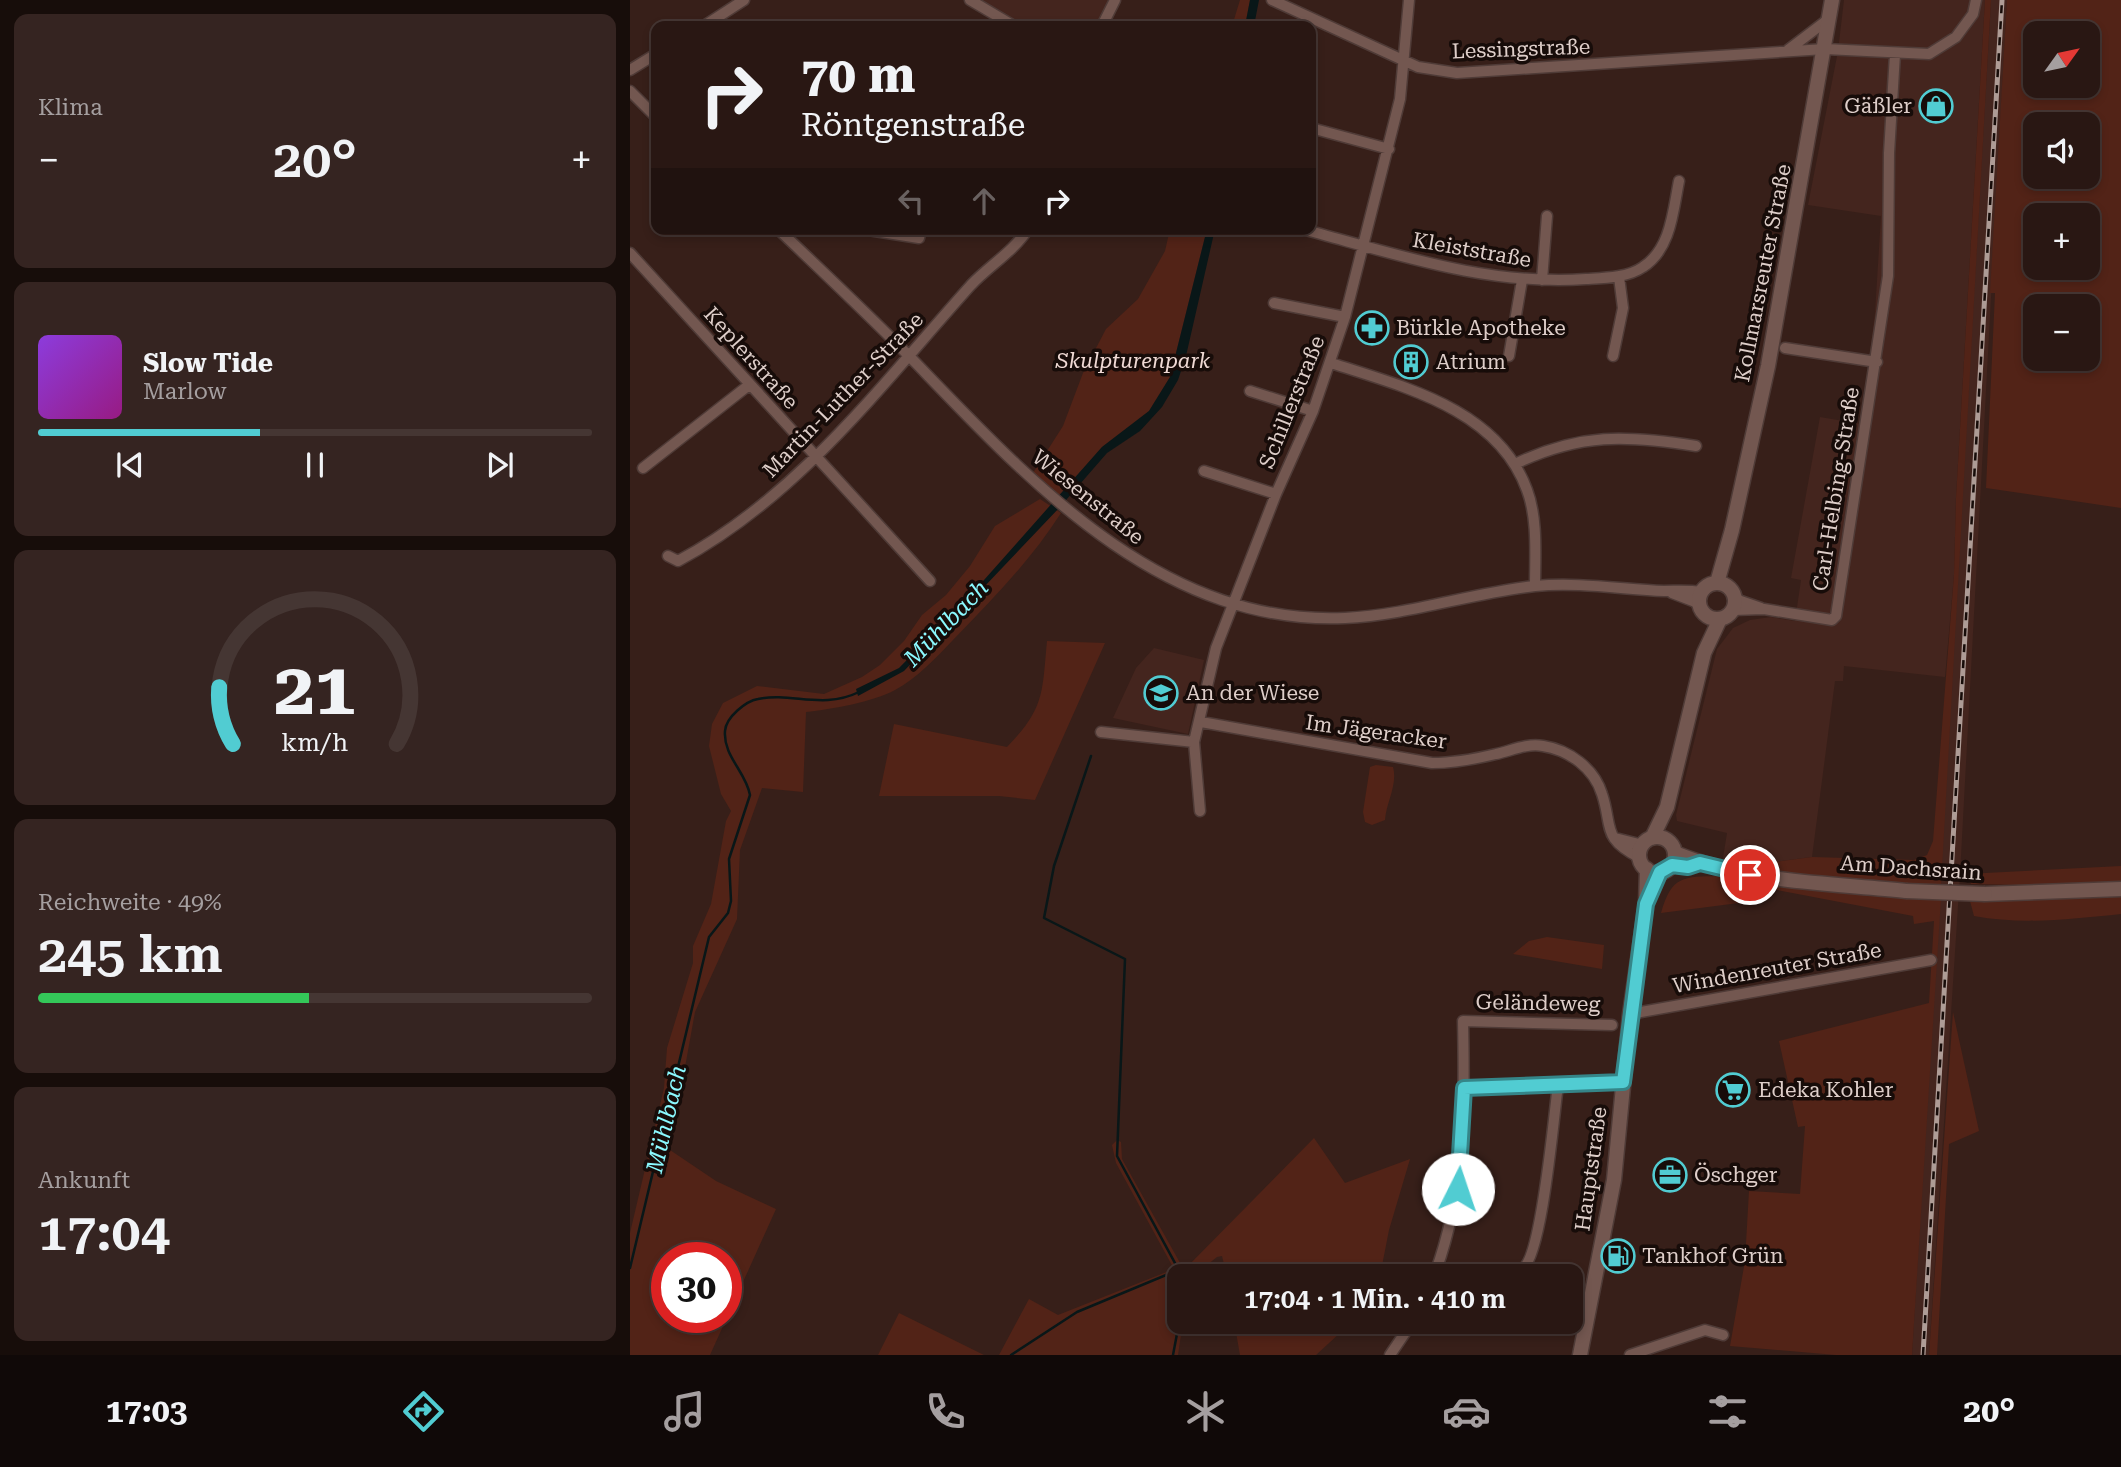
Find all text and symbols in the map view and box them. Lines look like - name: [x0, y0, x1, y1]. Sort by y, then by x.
- north arrow: [2023, 21, 2100, 98]
- map controls: [2023, 21, 2100, 371]
- street label: Lessingstraße: [1451, 35, 1591, 63]
- text: 70 m: [801, 47, 916, 104]
- icon: right: [686, 49, 777, 140]
- shop icon: Gäßler: [1917, 87, 1955, 125]
- text: Klima: [38, 94, 103, 121]
- place label: Gäßler: [1844, 94, 1912, 118]
- text: Röntgenstraße: [801, 106, 1025, 144]
- button: sound: [2023, 112, 2100, 189]
- text: 20°: [273, 129, 357, 190]
- text: −: [38, 138, 59, 182]
- text: +: [571, 138, 592, 182]
- street label: Kollmarsreuter Straße: [1730, 162, 1796, 384]
- icon: left: [892, 182, 930, 220]
- icon: ahead: [965, 182, 1003, 220]
- icon: right: [1038, 182, 1076, 220]
- button: +: [2023, 203, 2100, 280]
- street label: Kleiststraße: [1411, 228, 1533, 272]
- button: −: [2023, 294, 2100, 371]
- street label: Keplerstraße: [699, 302, 803, 414]
- street label: Martin-Luther-Straße: [758, 308, 928, 482]
- pharmacy icon: Bürkle Apotheke: [1353, 309, 1391, 347]
- place label: Bürkle Apotheke: [1396, 316, 1566, 340]
- street label: Schillerstraße: [1255, 332, 1329, 472]
- building icon: Atrium: [1392, 343, 1430, 381]
- text: Slow Tide: [143, 348, 273, 378]
- park label: Skulpturenpark: [1055, 349, 1211, 373]
- place label: Atrium: [1436, 350, 1506, 374]
- text: Marlow: [143, 378, 226, 405]
- street label: Carl-Helbing-Straße: [1808, 385, 1864, 593]
- street label: Wiesenstraße: [1027, 445, 1149, 549]
- icon: previous: [111, 446, 149, 484]
- icon: pause: [296, 446, 334, 484]
- icon: next: [481, 446, 519, 484]
- water label: Mühlbach: [898, 575, 994, 673]
- text: 21: [274, 647, 356, 732]
- school or university icon: An der Wiese: [1142, 674, 1180, 712]
- place label: An der Wiese: [1186, 681, 1319, 705]
- street label: Im Jägeracker: [1304, 710, 1448, 754]
- text: km/h: [282, 727, 348, 756]
- pin: [1720, 845, 1780, 905]
- street label: Am Dachsrain: [1839, 851, 1983, 885]
- icon: arrive: [1731, 856, 1769, 894]
- text: Reichweite · 49%: [38, 889, 222, 916]
- text: 245 km: [38, 924, 223, 985]
- street label: Windenreuter Straße: [1671, 938, 1883, 998]
- street label: Geländeweg: [1476, 990, 1601, 1016]
- water label: Mühlbach: [641, 1063, 692, 1177]
- supermarket icon: Edeka Kohler: [1714, 1071, 1752, 1109]
- place label: Edeka Kohler: [1758, 1078, 1894, 1102]
- street label: Hauptstraße: [1570, 1105, 1612, 1233]
- position arrow: [1421, 1152, 1495, 1226]
- office icon: Öschger: [1651, 1156, 1689, 1194]
- place label: Öschger: [1694, 1162, 1778, 1187]
- text: Ankunft: [38, 1167, 130, 1194]
- text: 17:04: [38, 1202, 170, 1263]
- fuel station icon: Tankhof Grün: [1599, 1237, 1637, 1275]
- speed limit sign: 30: [651, 1242, 742, 1333]
- place label: Tankhof Grün: [1642, 1244, 1784, 1268]
- text: 17:04 · 1 Min. · 410 m: [1244, 1284, 1506, 1314]
- icon: directions: [399, 1387, 448, 1436]
- icon: music: [660, 1387, 709, 1436]
- icon: phone: [921, 1387, 970, 1436]
- icon: climate: [1181, 1387, 1230, 1436]
- icon: car: [1442, 1387, 1491, 1436]
- icon: filters: [1703, 1387, 1752, 1436]
- text: 17:03: [106, 1392, 188, 1430]
- text: 20°: [1963, 1392, 2015, 1430]

